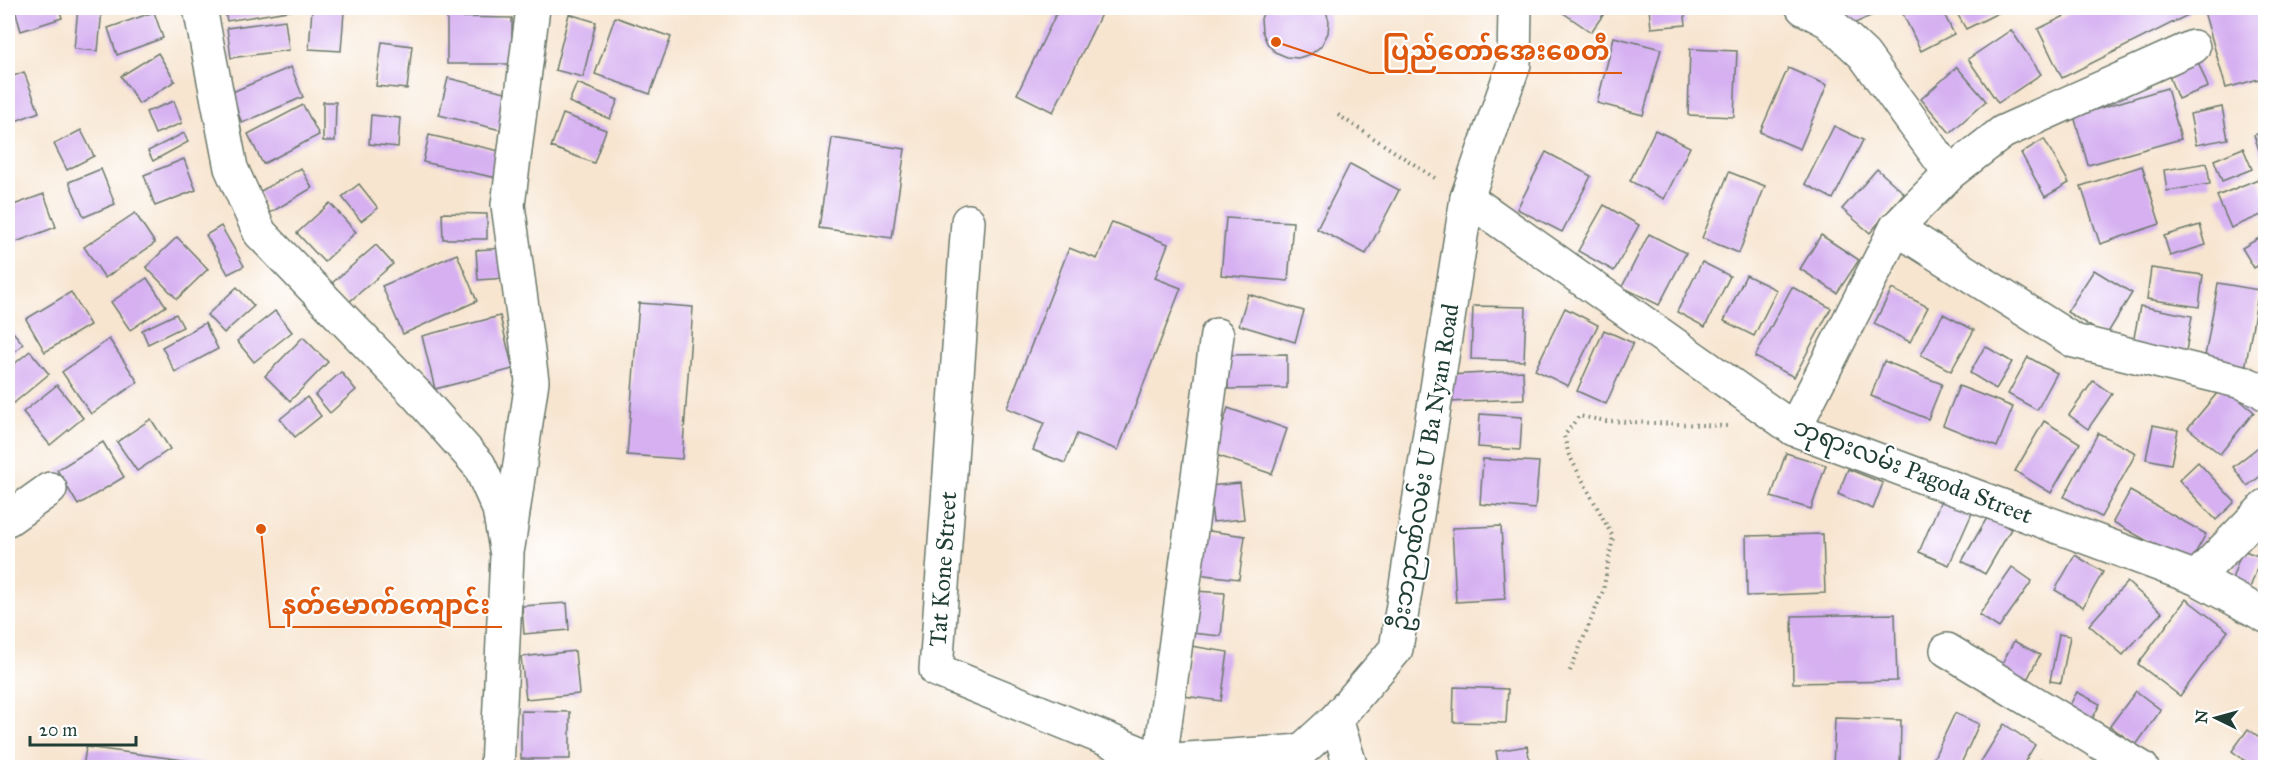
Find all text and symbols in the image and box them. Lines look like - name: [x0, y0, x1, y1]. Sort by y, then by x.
- callout: ပြည်တော်အေးစေတီ: [1370, 29, 1622, 73]
- text: ပြည်တော်အေးစေတီ: [1382, 32, 1610, 73]
- street label: ဦးဘဉာဏ်လမ်း U Ba Nyan Road: [1383, 301, 1470, 633]
- street label: ဘုရားလမ်း Pagoda Street: [1788, 411, 2037, 534]
- street label: Tat Kone Street: [923, 490, 963, 648]
- callout: နတ်မောက်ကျောင်း: [270, 583, 502, 627]
- text: နတ်မောက်ကျောင်း: [282, 586, 490, 627]
- north arrow: [2186, 688, 2246, 748]
- scale bar: [30, 709, 136, 747]
- text: N: [2191, 709, 2212, 724]
- text: 20 m: [39, 719, 77, 741]

